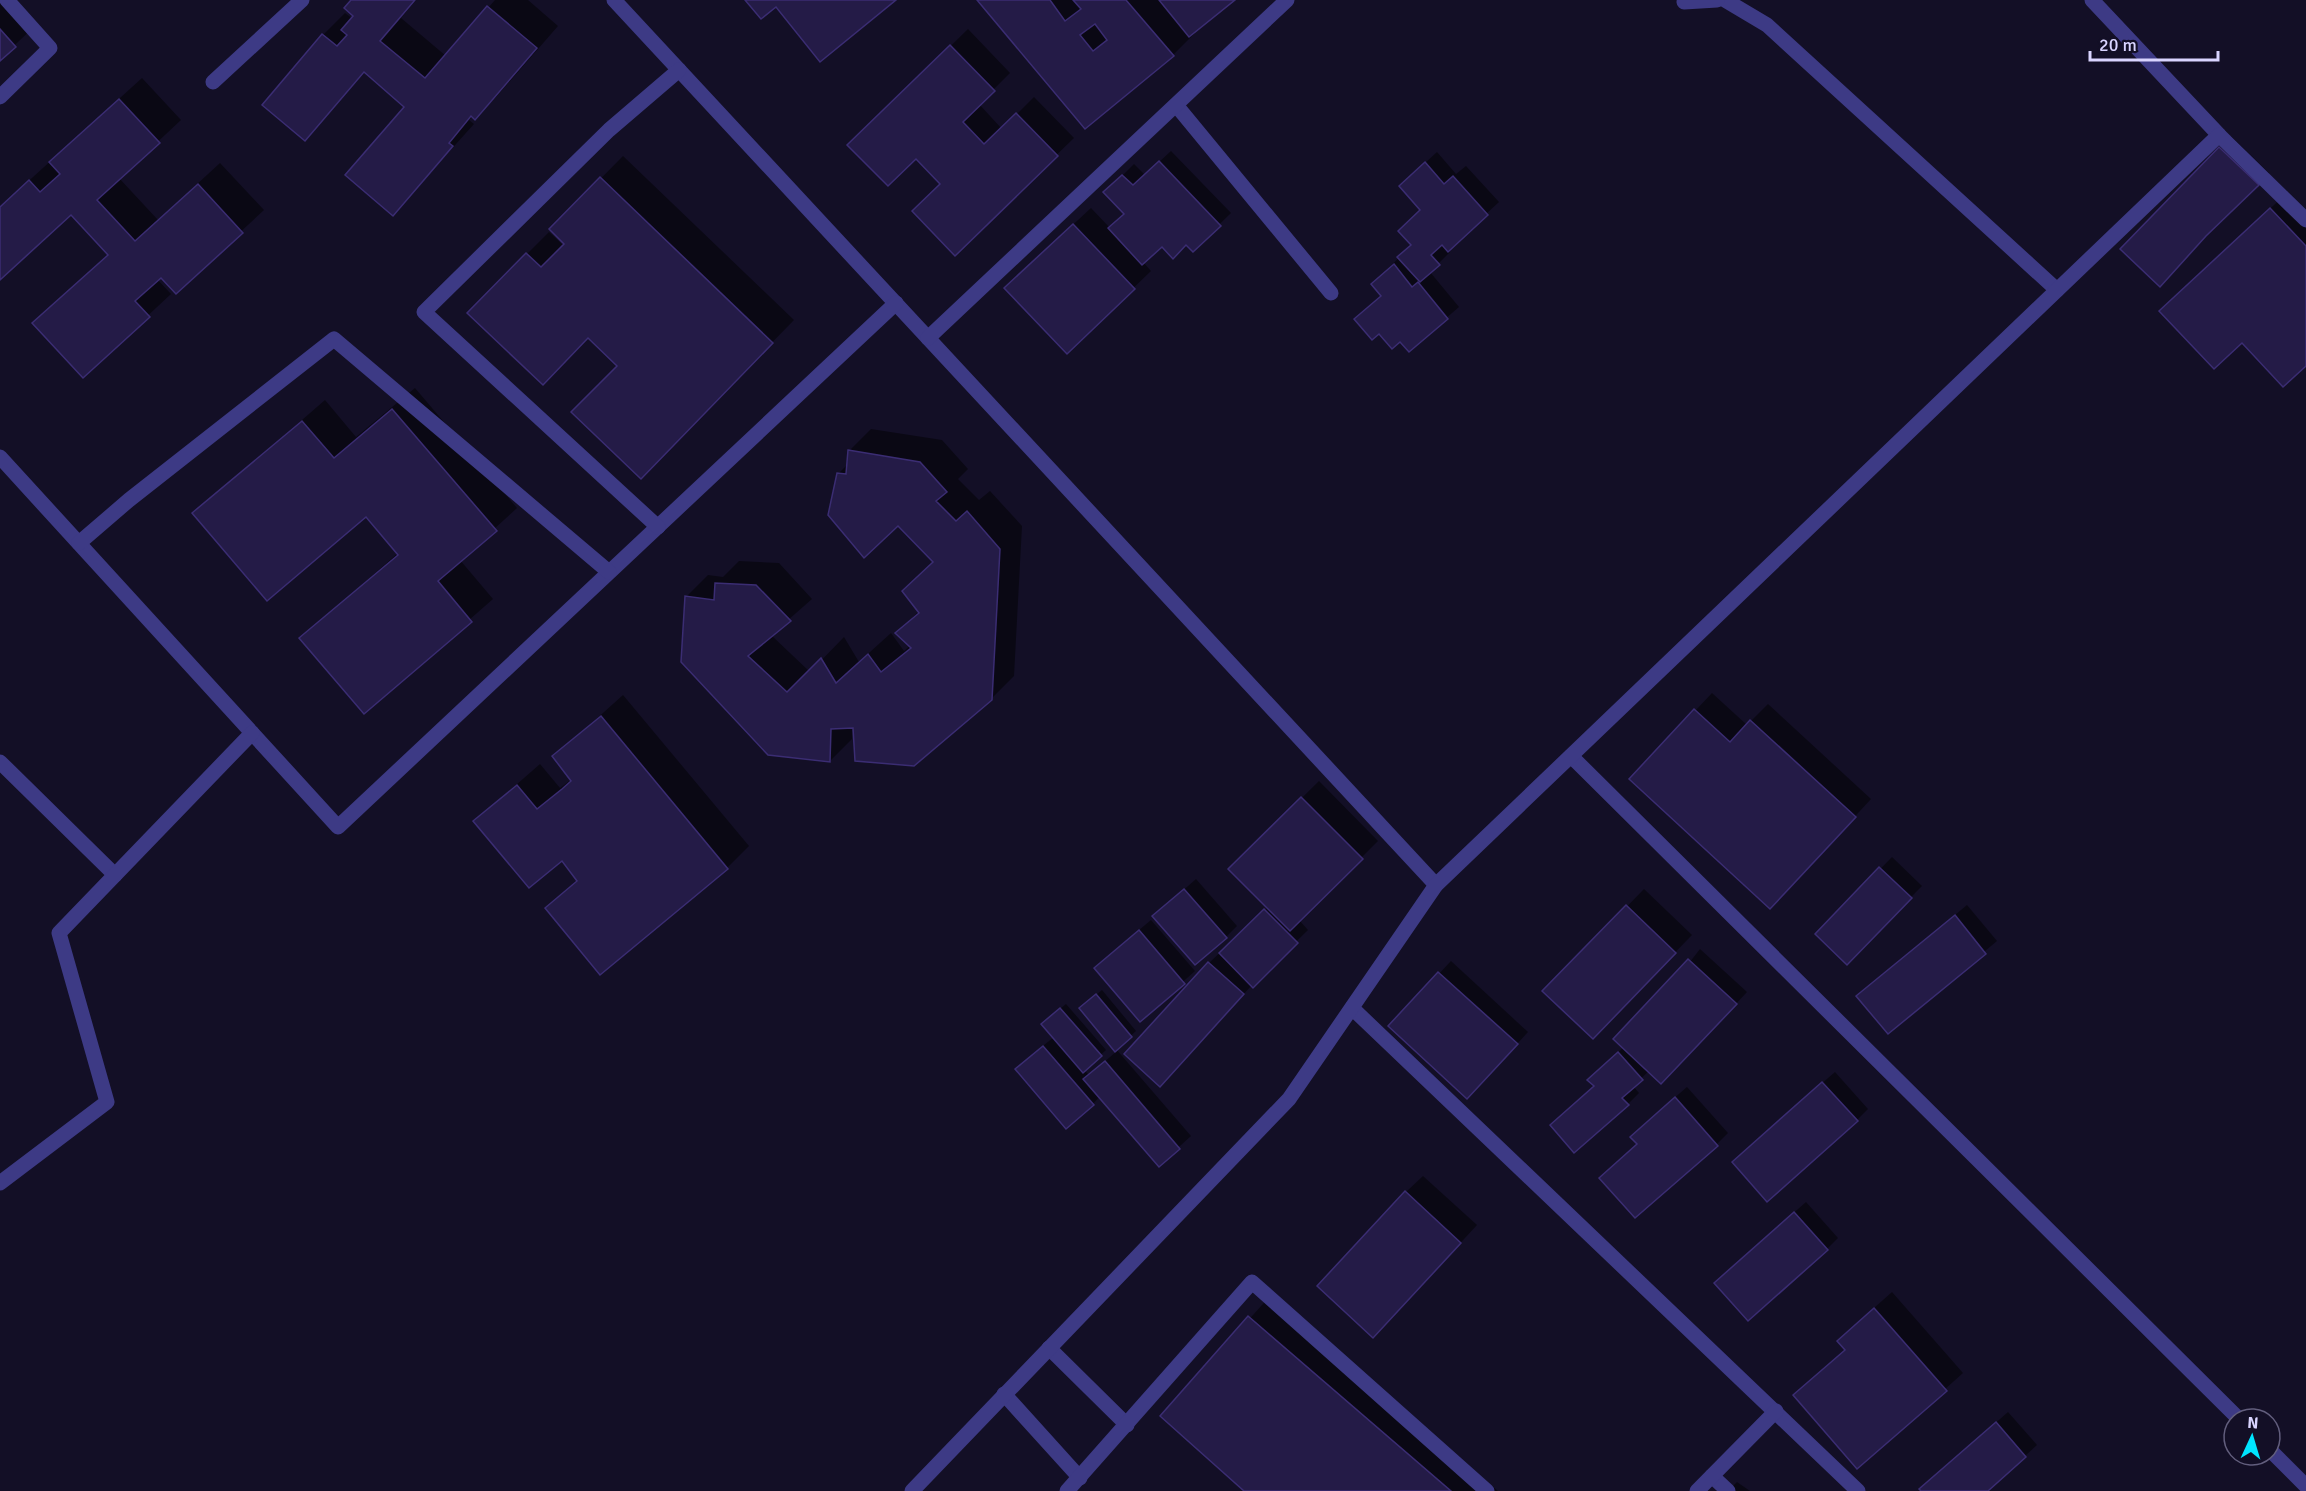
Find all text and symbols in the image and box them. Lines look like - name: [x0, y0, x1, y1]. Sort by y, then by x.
- scale bar: [2090, 24, 2218, 62]
- text: 20 m: [2099, 34, 2137, 56]
- north arrow: [2222, 1407, 2282, 1467]
- text: N: [2247, 1413, 2259, 1433]

